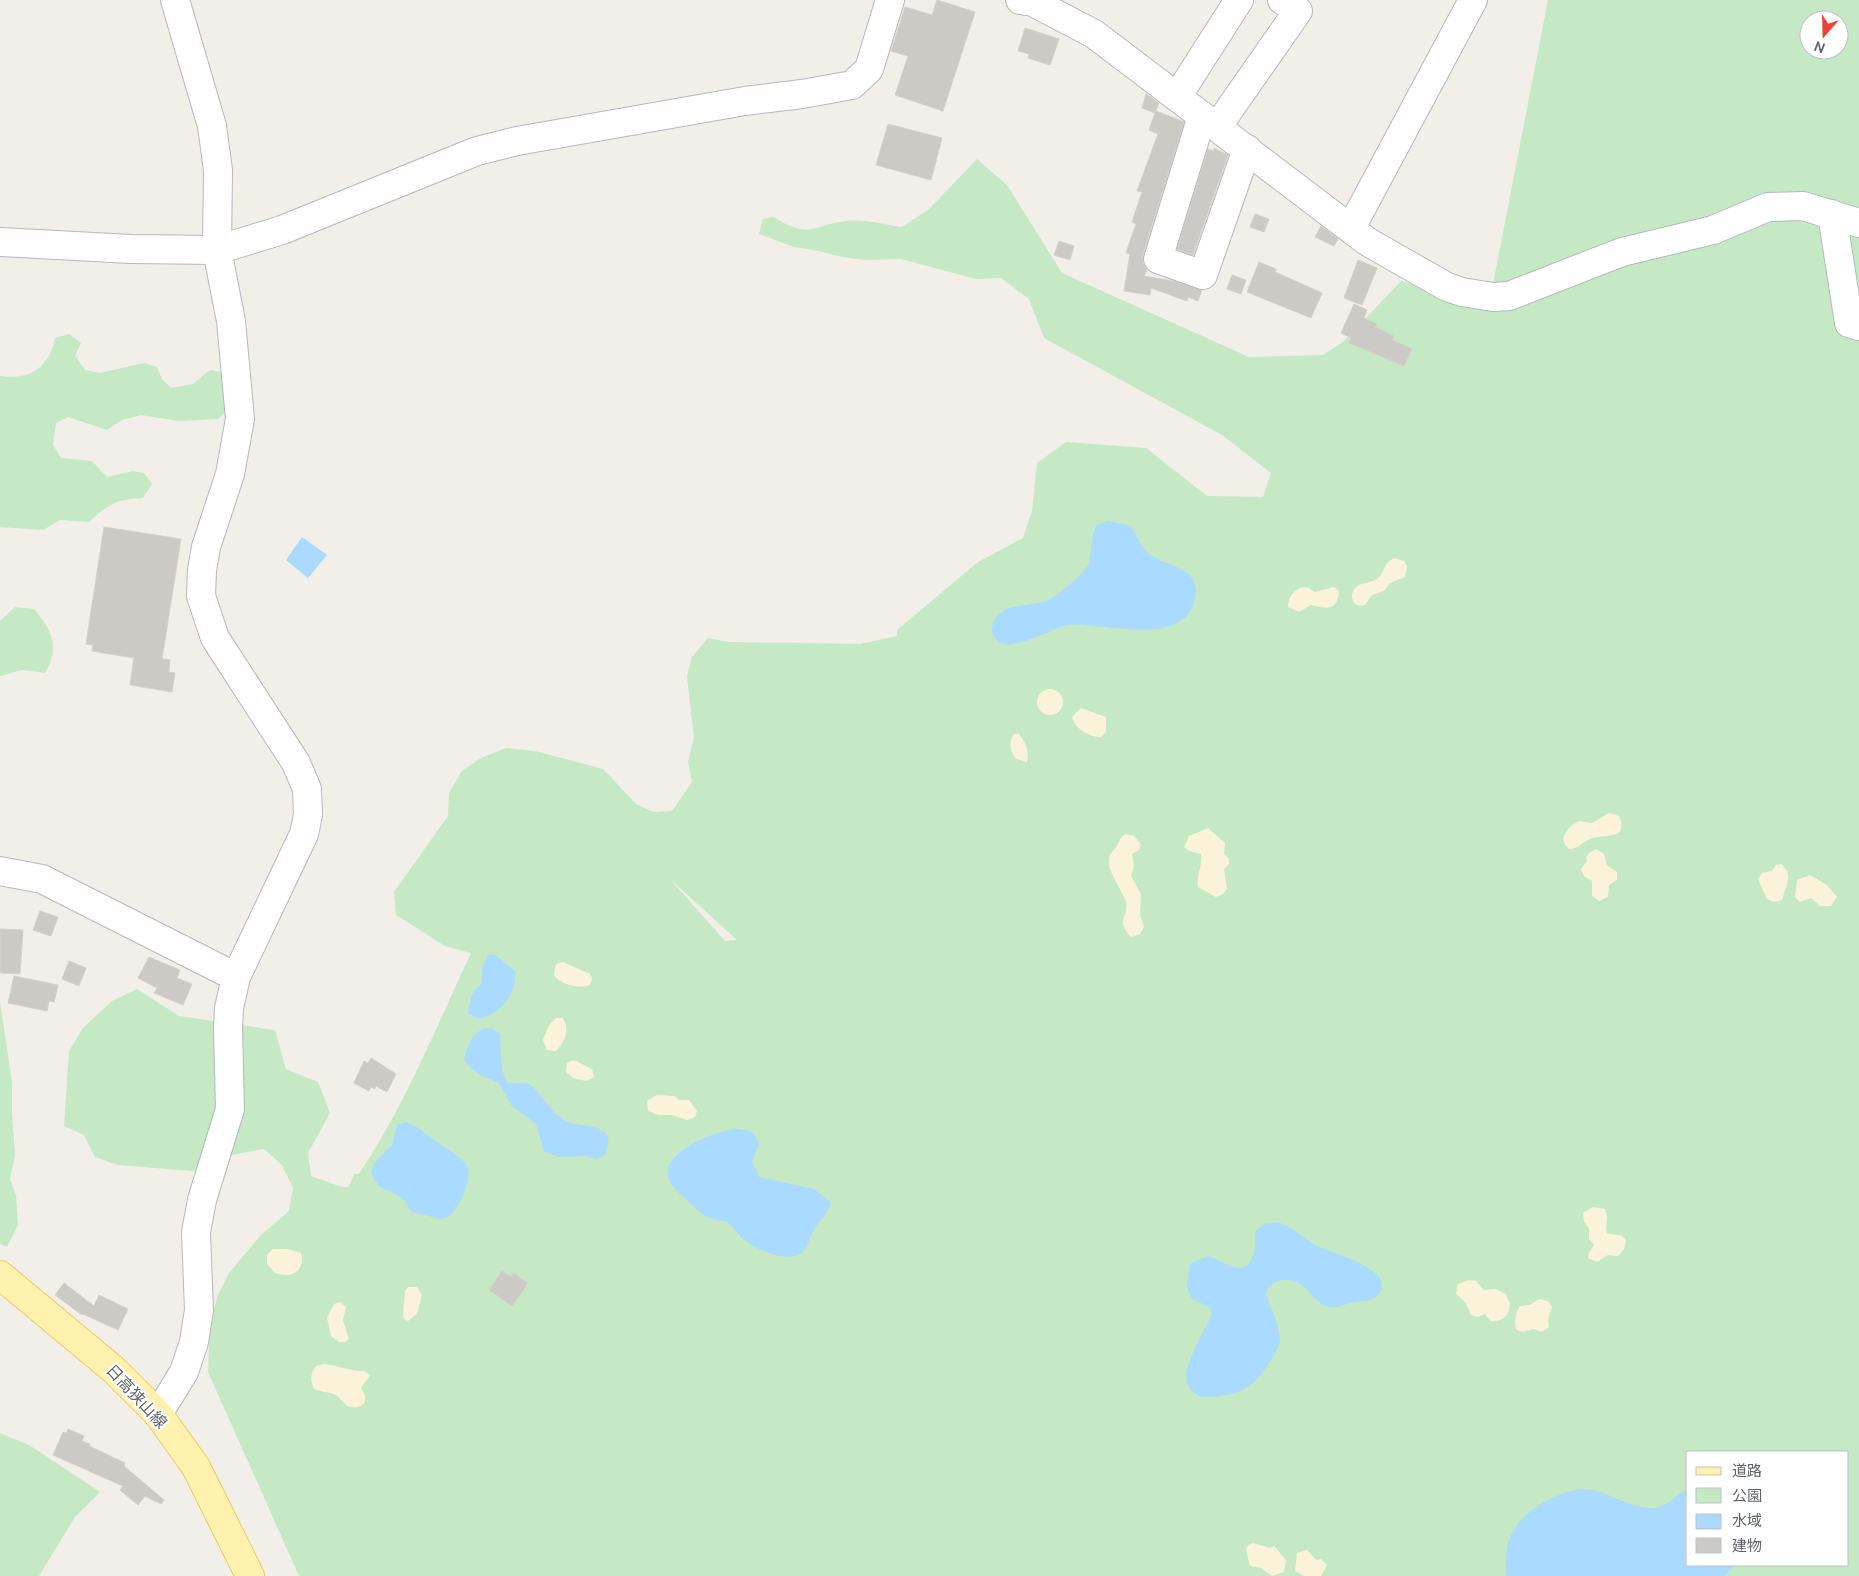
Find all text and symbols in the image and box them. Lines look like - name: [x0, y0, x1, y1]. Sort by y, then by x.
- north arrow: [1799, 10, 1849, 60]
- text: N: [1811, 37, 1827, 58]
- street label: 日高狭山線: [102, 1359, 172, 1433]
- legend: [1686, 1451, 1849, 1566]
- text: 道路: [1732, 1460, 1762, 1481]
- text: 公園: [1732, 1485, 1762, 1506]
- text: 水域: [1732, 1510, 1762, 1531]
- text: 建物: [1732, 1535, 1762, 1556]

